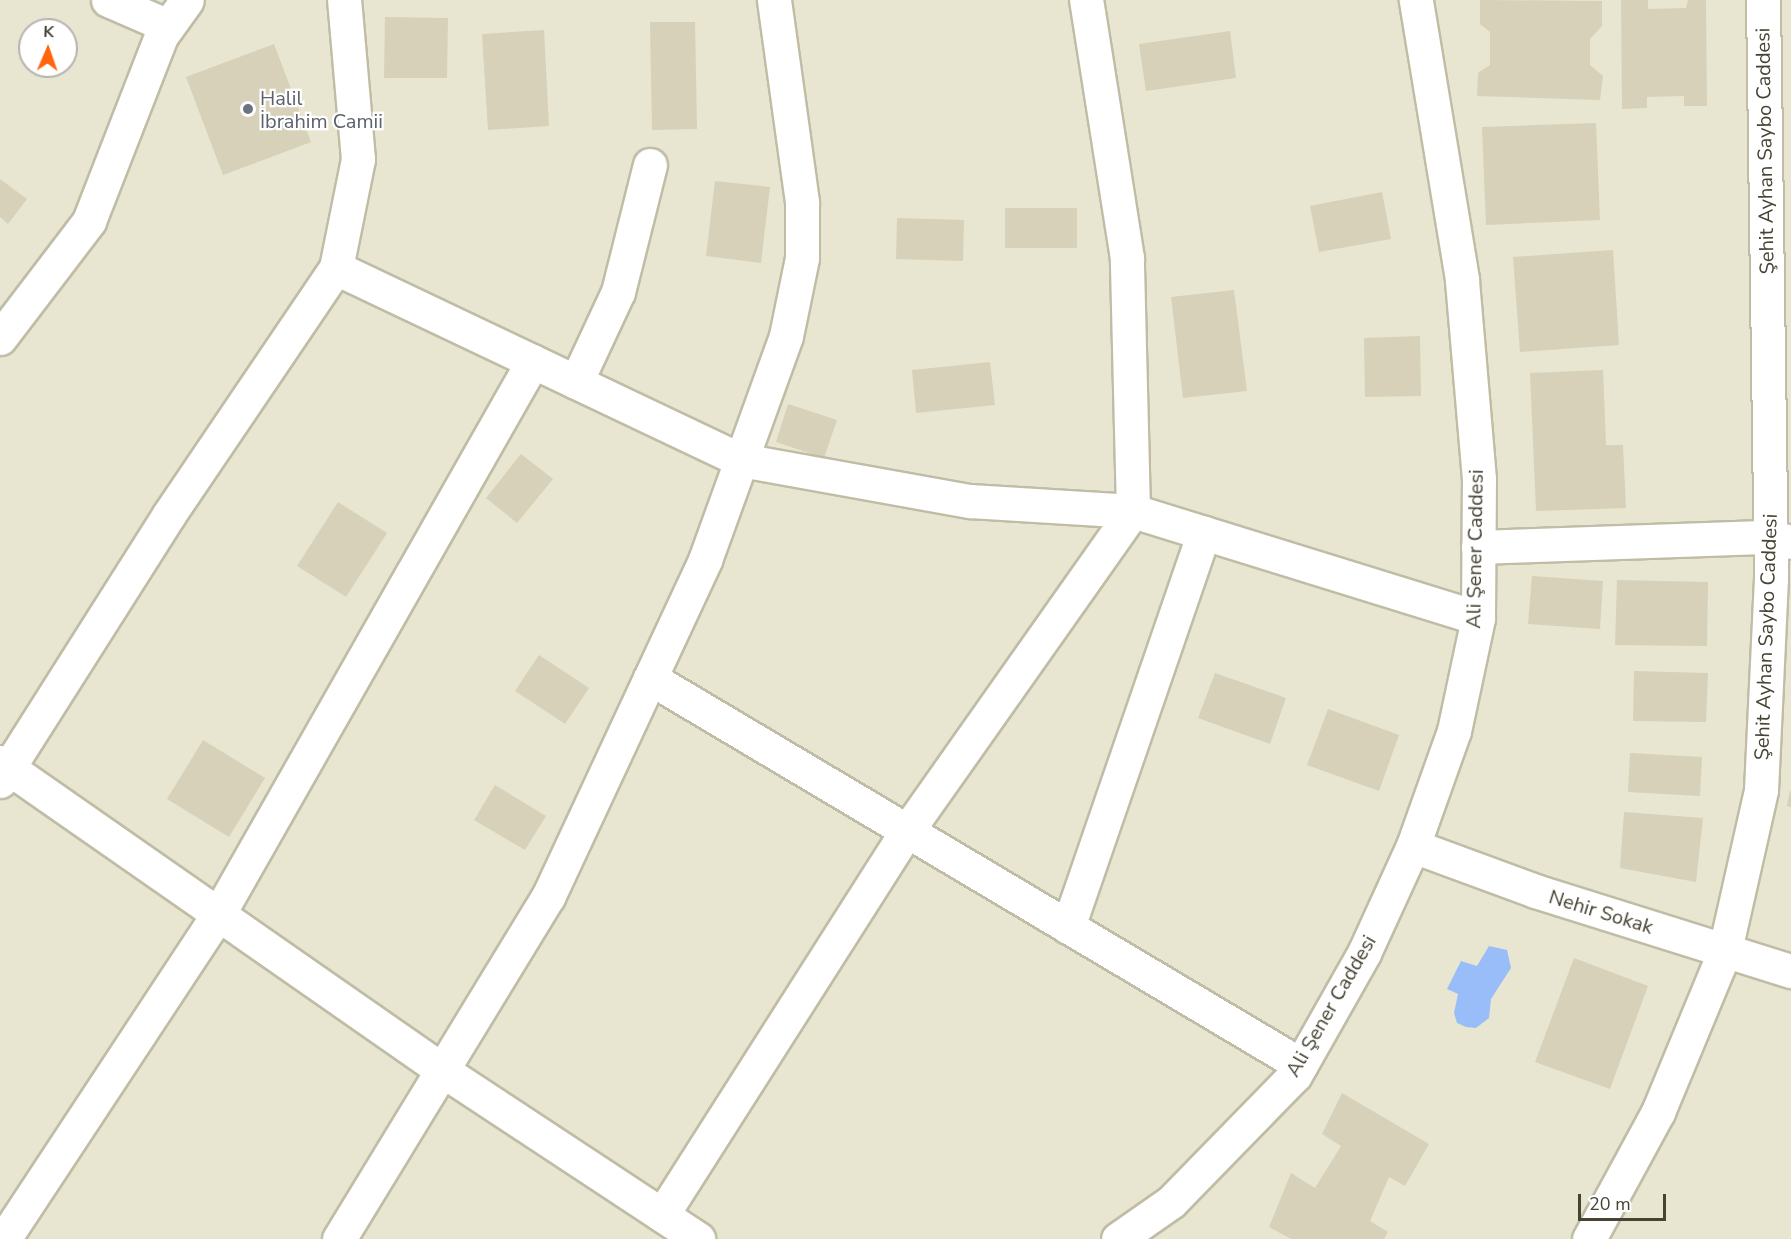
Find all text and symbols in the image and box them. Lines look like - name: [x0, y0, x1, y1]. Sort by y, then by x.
- north arrow: [18, 18, 78, 78]
- text: K: [43, 21, 54, 43]
- street label: Şehit Ayhan Saybo Caddesi: [1751, 27, 1779, 275]
- place label: Halil İbrahim Camii: [260, 86, 383, 133]
- marker: Halil İbrahim Camii: [241, 102, 255, 116]
- street label: Ali Şener Caddesi: [1462, 469, 1488, 629]
- street label: Şehit Ayhan Saybo Caddesi: [1750, 513, 1782, 761]
- street label: Nehir Sokak: [1546, 885, 1656, 939]
- street label: Ali Şener Caddesi: [1281, 931, 1381, 1081]
- scale bar: [1581, 1182, 1670, 1220]
- text: 20 m: [1589, 1192, 1631, 1216]

